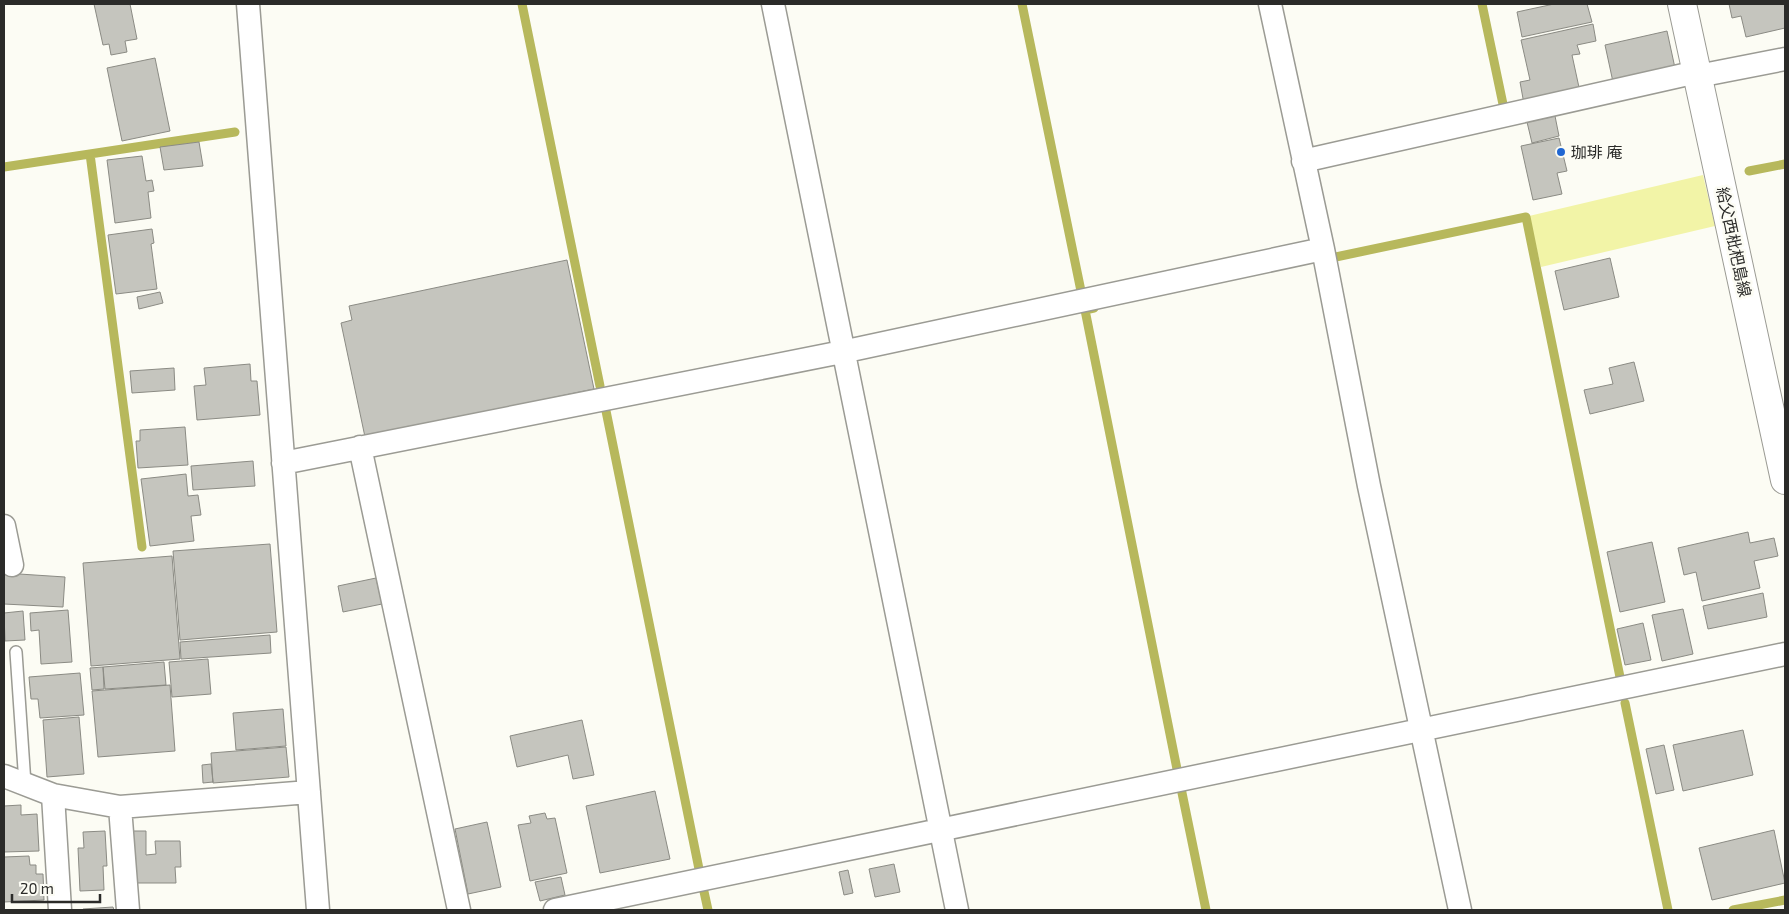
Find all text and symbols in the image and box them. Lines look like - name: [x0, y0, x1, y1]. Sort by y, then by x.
- place label: 珈琲 庵: [1571, 142, 1623, 161]
- marker: 珈琲 庵: [1555, 146, 1567, 158]
- street label: 給父西枇杷島線: [1714, 185, 1755, 299]
- scale bar: [12, 872, 100, 904]
- text: 20 m: [20, 879, 54, 897]

